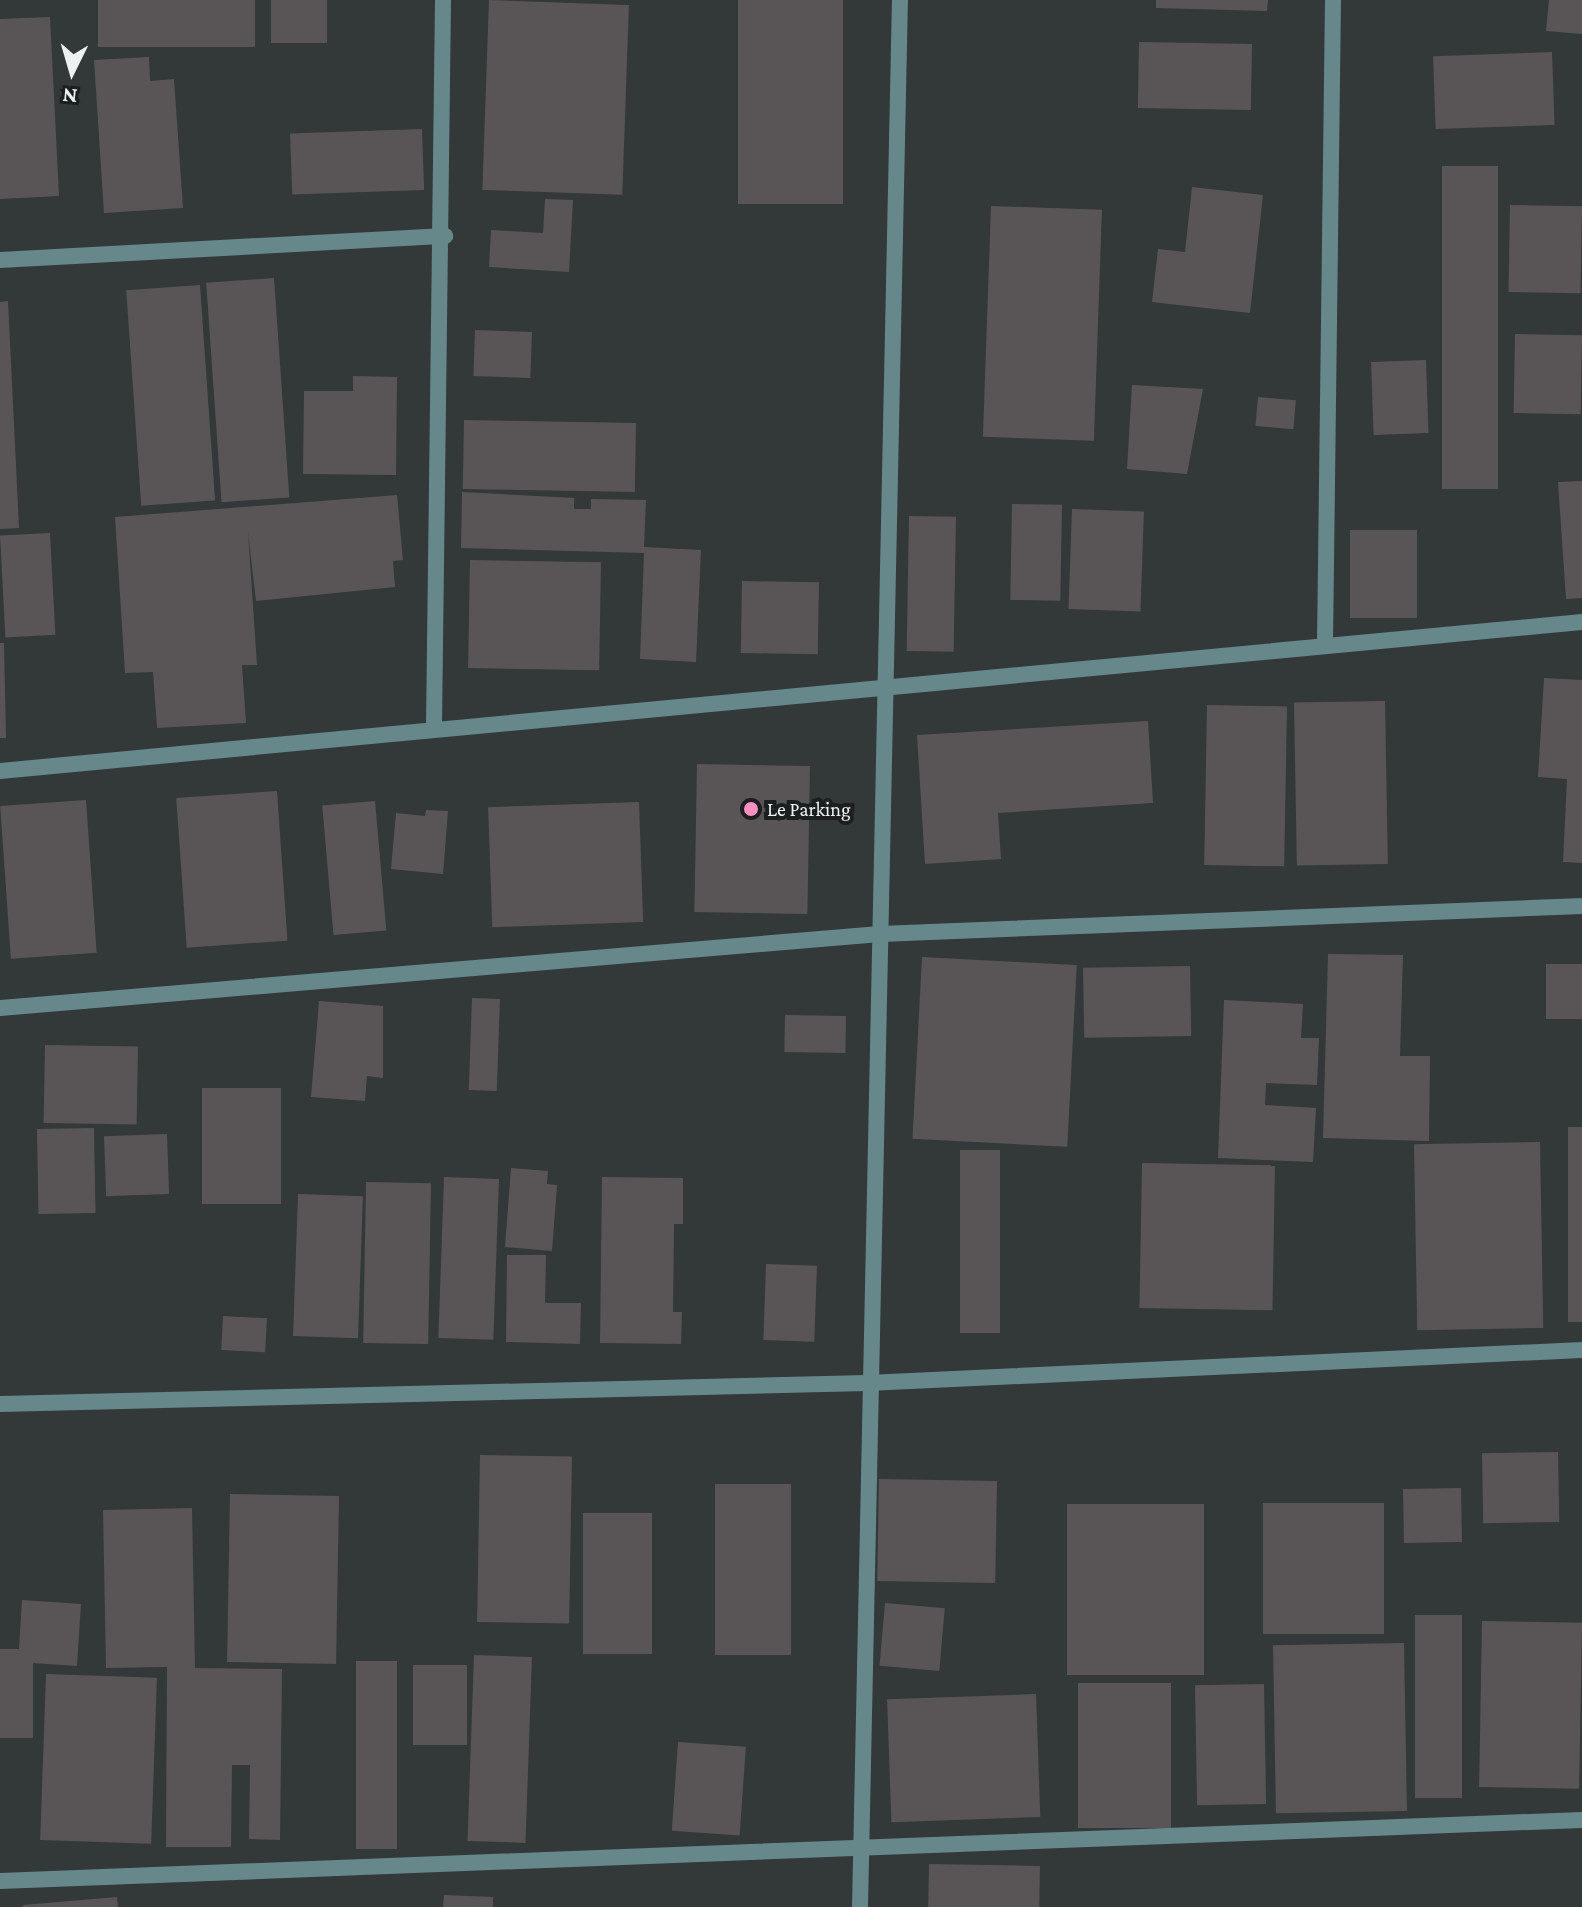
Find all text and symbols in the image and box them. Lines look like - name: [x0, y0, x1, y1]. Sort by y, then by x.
- north arrow: [32, 32, 112, 112]
- text: N: [61, 83, 78, 110]
- place label: Le Parking: [767, 797, 851, 821]
- marker: Le Parking: [742, 800, 760, 818]

